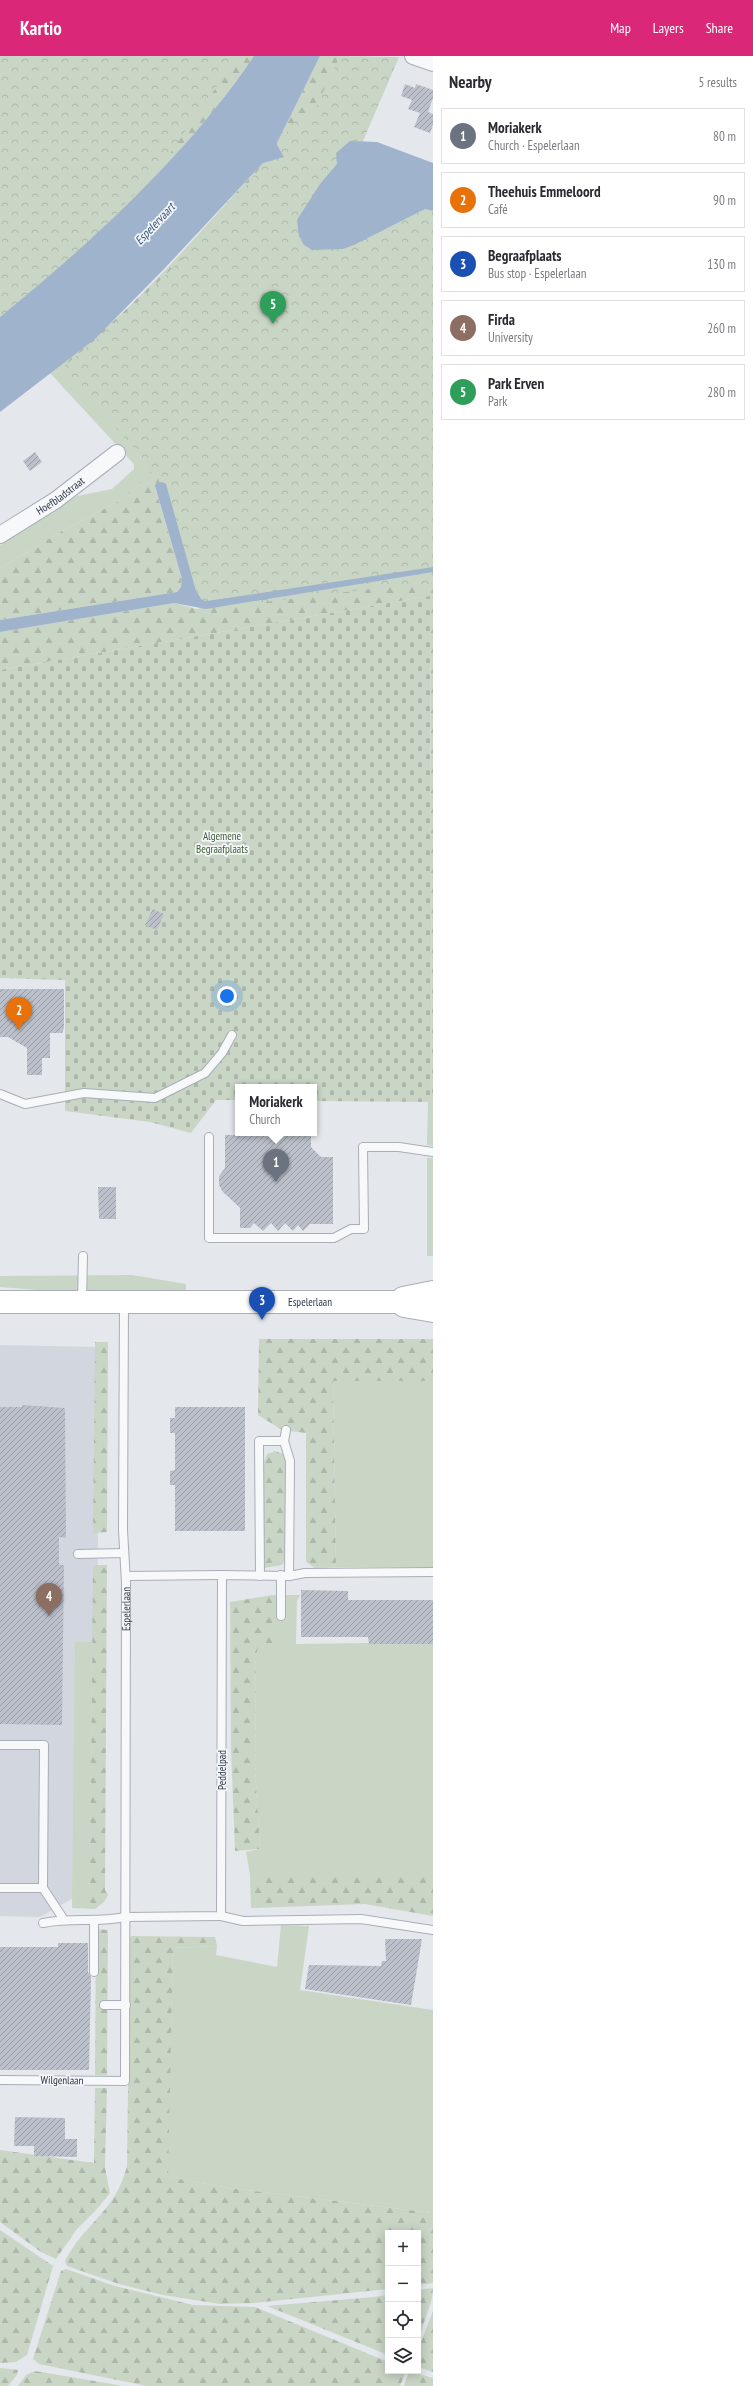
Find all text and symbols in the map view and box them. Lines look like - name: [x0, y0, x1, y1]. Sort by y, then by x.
- text: Kartio: [20, 16, 62, 40]
- text: Map: [610, 19, 631, 37]
- text: Layers: [653, 19, 684, 37]
- text: Share: [706, 19, 733, 37]
- text: Nearby: [449, 71, 492, 93]
- text: 5 results: [698, 74, 737, 91]
- text: Moriakerk: [488, 118, 542, 137]
- text: 1: [460, 128, 466, 145]
- text: 80 m: [713, 128, 736, 145]
- text: Church · Espelerlaan: [488, 137, 580, 154]
- text: Theehuis Emmeloord: [488, 182, 601, 201]
- text: 2: [460, 192, 466, 209]
- text: 90 m: [713, 192, 736, 209]
- water label: Espelervaart: [132, 198, 179, 248]
- text: Café: [488, 201, 508, 218]
- text: Begraafplaats: [488, 246, 562, 265]
- text: 3: [460, 256, 466, 273]
- text: 130 m: [707, 256, 736, 273]
- text: Bus stop · Espelerlaan: [488, 265, 586, 282]
- pin: 5: [260, 291, 286, 324]
- text: Firda: [488, 310, 515, 329]
- text: 4: [460, 320, 466, 337]
- text: 260 m: [707, 320, 736, 337]
- text: University: [488, 329, 533, 346]
- text: Park Erven: [488, 374, 544, 393]
- text: 5: [460, 384, 466, 401]
- text: 280 m: [707, 384, 736, 401]
- text: Park: [488, 393, 507, 410]
- street label: Hoefbladstraat: [34, 474, 87, 518]
- park label: Algemene Begraafplaats: [196, 829, 248, 856]
- your location: [217, 986, 237, 1006]
- pin: 2: [6, 997, 32, 1030]
- popup: [235, 1084, 317, 1136]
- text: Moriakerk: [249, 1092, 303, 1111]
- text: Church: [249, 1111, 280, 1128]
- pin: 1: [263, 1149, 289, 1182]
- pin: 3: [249, 1287, 275, 1320]
- street label: Espelerlaan: [288, 1295, 332, 1309]
- pin: 4: [36, 1583, 62, 1616]
- street label: Espelerlaan: [119, 1587, 133, 1631]
- street label: Peddelpad: [215, 1750, 229, 1790]
- street label: Wilgenlaan: [41, 2073, 84, 2087]
- map controls: [385, 2230, 421, 2374]
- button: +: [385, 2230, 421, 2266]
- button: −: [385, 2266, 421, 2302]
- button: locate: [385, 2302, 421, 2338]
- button: layers: [385, 2338, 421, 2374]

